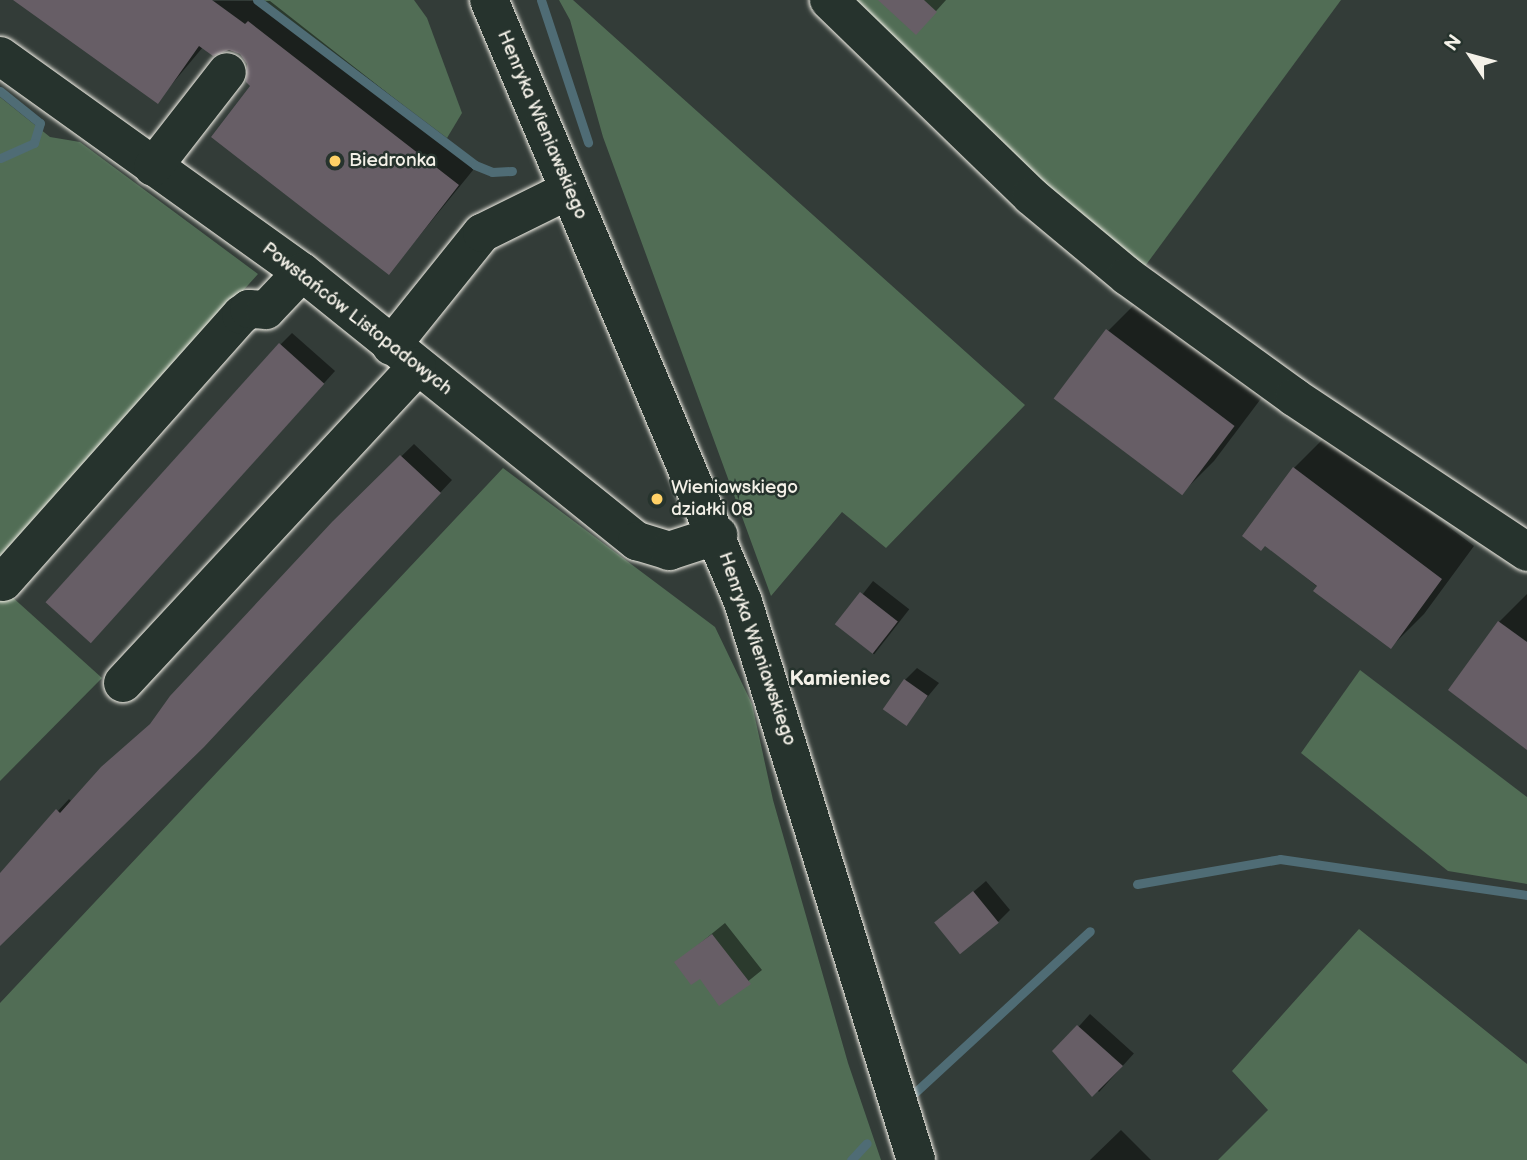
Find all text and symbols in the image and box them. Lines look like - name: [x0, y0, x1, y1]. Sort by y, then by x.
- north arrow: [1436, 21, 1506, 91]
- street label: Henryka Wieniawskiego: [492, 27, 592, 223]
- text: N: [1440, 31, 1467, 56]
- place label: Biedronka: [349, 150, 436, 172]
- marker: Biedronka: [327, 153, 343, 169]
- street label: Powstańców Listopadowych: [257, 238, 457, 400]
- place label: Wieniawskiego działki 08: [671, 477, 798, 521]
- marker: Wieniawskiego działki 08: [649, 491, 665, 507]
- street label: Henryka Wieniawskiego: [713, 549, 801, 749]
- district label: Kamieniec: [789, 666, 891, 692]

